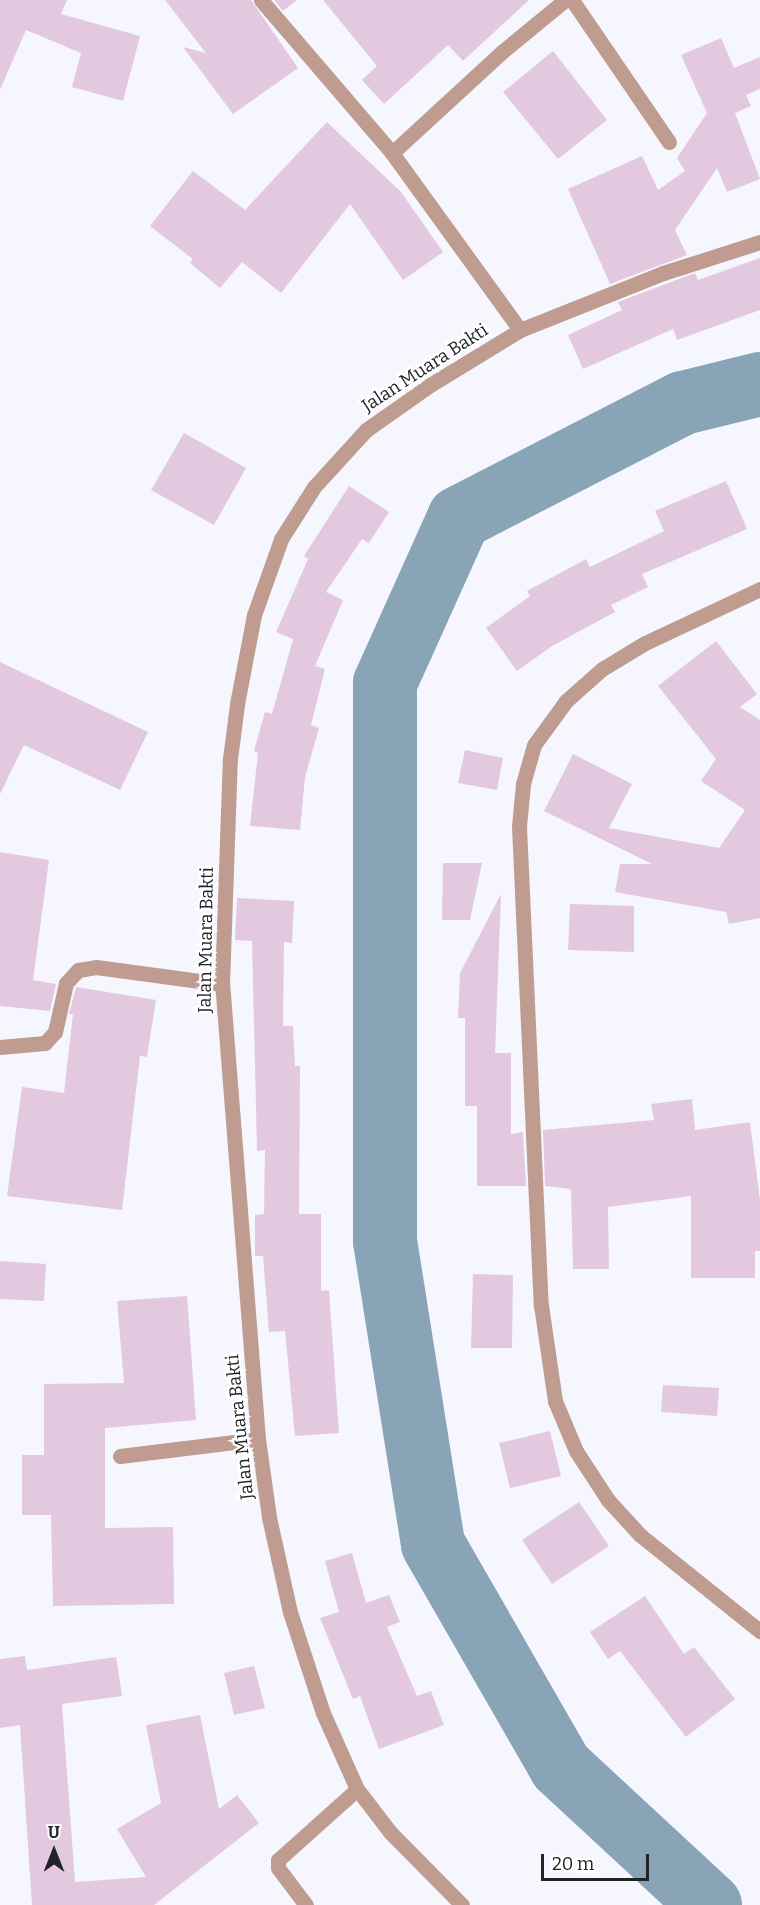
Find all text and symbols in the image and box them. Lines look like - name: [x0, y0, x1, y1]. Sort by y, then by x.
- street label: Jalan Muara Bakti: [358, 319, 492, 417]
- street label: Jalan Muara Bakti: [194, 867, 218, 1013]
- street label: Jalan Muara Bakti: [222, 1353, 258, 1501]
- north arrow: [24, 1821, 84, 1881]
- text: U: [48, 1823, 60, 1842]
- scale bar: [544, 1842, 652, 1880]
- text: 20 m: [552, 1853, 594, 1875]

